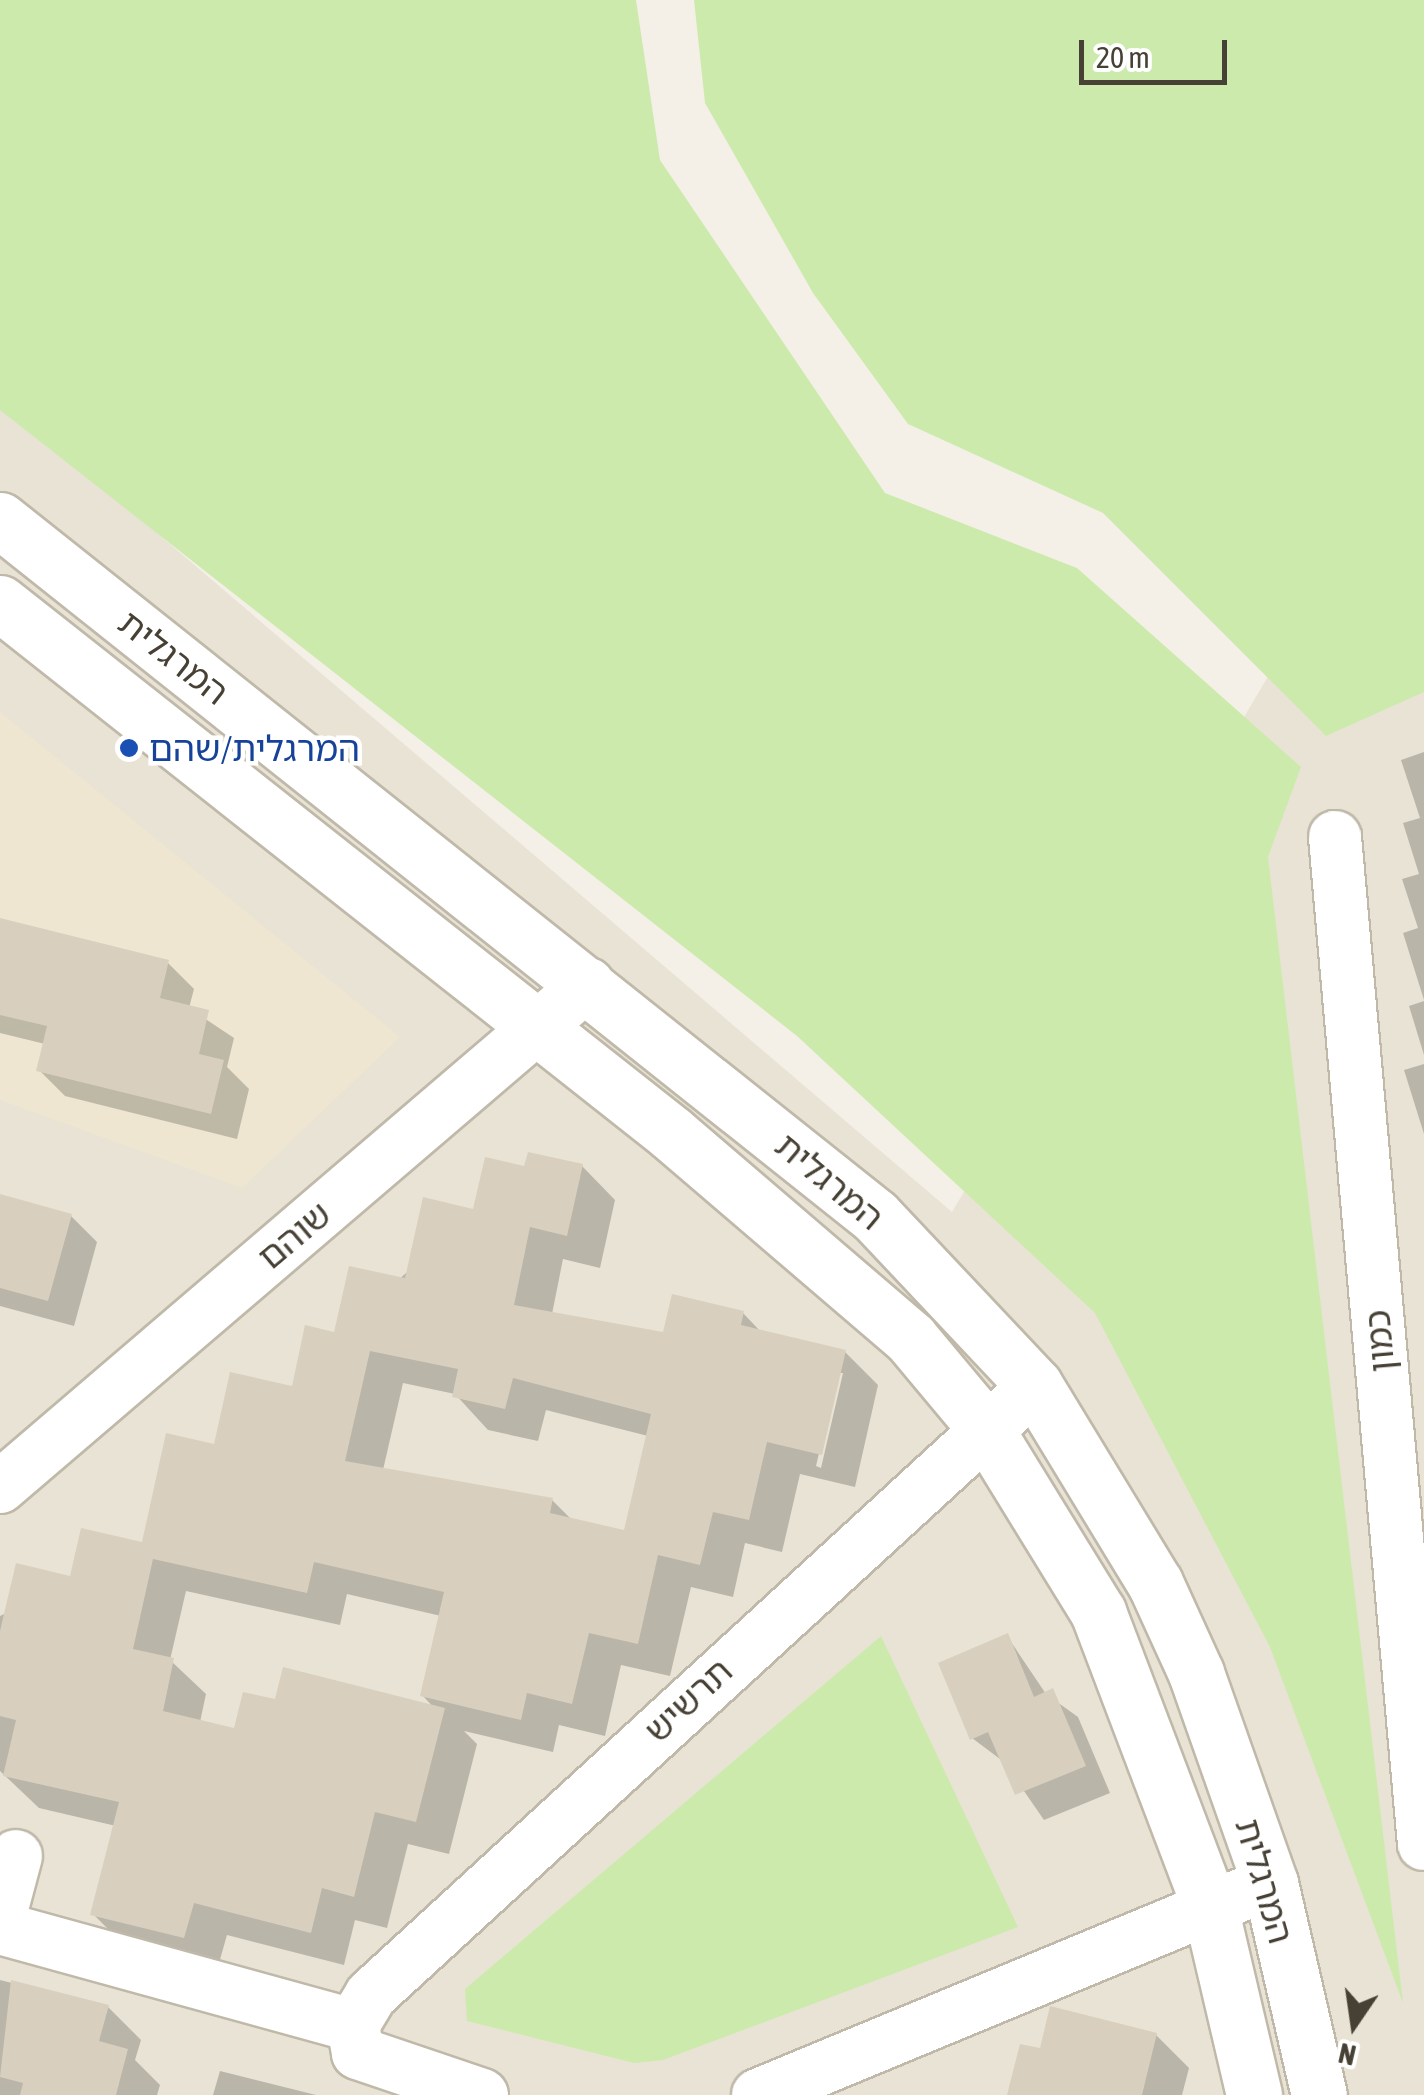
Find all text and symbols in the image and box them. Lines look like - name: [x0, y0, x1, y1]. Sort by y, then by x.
- scale bar: [1084, 20, 1232, 82]
- text: 20 m: [1096, 40, 1150, 74]
- street label: המרגלית: [111, 601, 237, 713]
- place label: המרגלית/שהם: [149, 727, 360, 769]
- marker: המרגלית/שהם: [118, 737, 140, 759]
- street label: המרגלית: [768, 1124, 892, 1238]
- street label: שוהם: [249, 1193, 339, 1277]
- street label: כמון: [1355, 1308, 1403, 1374]
- street label: תרשיש: [636, 1649, 740, 1751]
- street label: המרגלית: [1227, 1814, 1303, 1948]
- north arrow: [1304, 1975, 1404, 2075]
- text: N: [1336, 2037, 1359, 2072]

